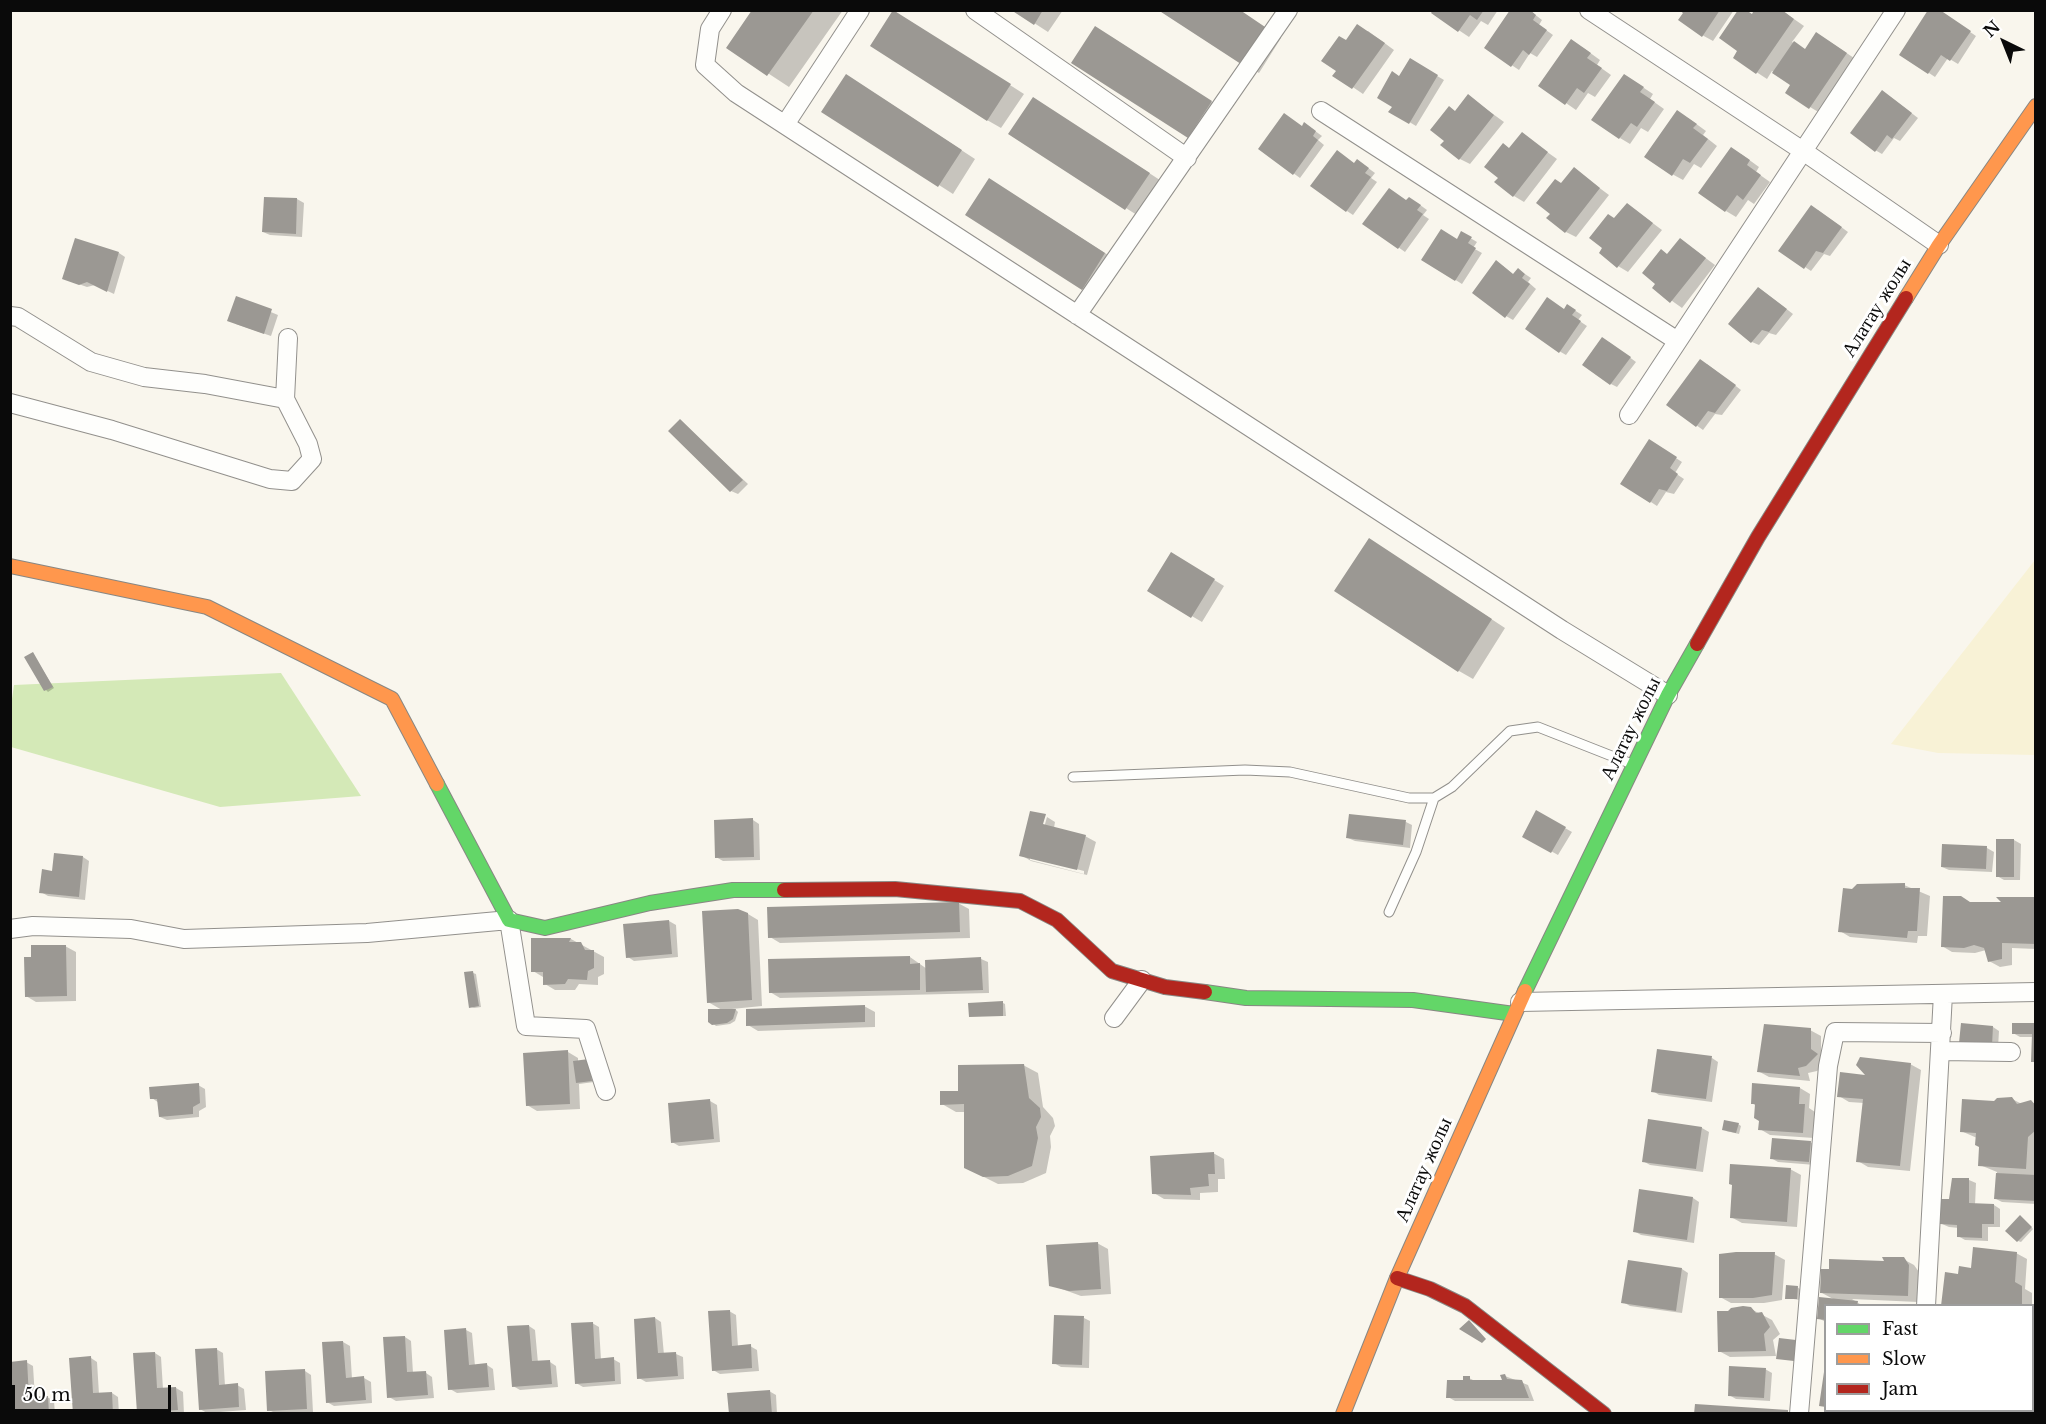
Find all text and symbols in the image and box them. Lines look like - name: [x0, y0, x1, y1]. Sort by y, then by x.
- north arrow: [1974, 12, 2034, 72]
- text: N: [1979, 16, 2004, 41]
- street label: Алатау жолы: [1837, 254, 1917, 362]
- street label: Алатау жолы: [1596, 673, 1666, 785]
- street label: Алатау жолы: [1390, 1114, 1458, 1226]
- legend: [1824, 1304, 2034, 1412]
- text: Fast: [1882, 1318, 1918, 1340]
- text: Slow: [1882, 1348, 1926, 1370]
- scale bar: [15, 1373, 174, 1411]
- text: Jam: [1882, 1378, 1918, 1400]
- text: 50 m: [23, 1384, 71, 1406]

